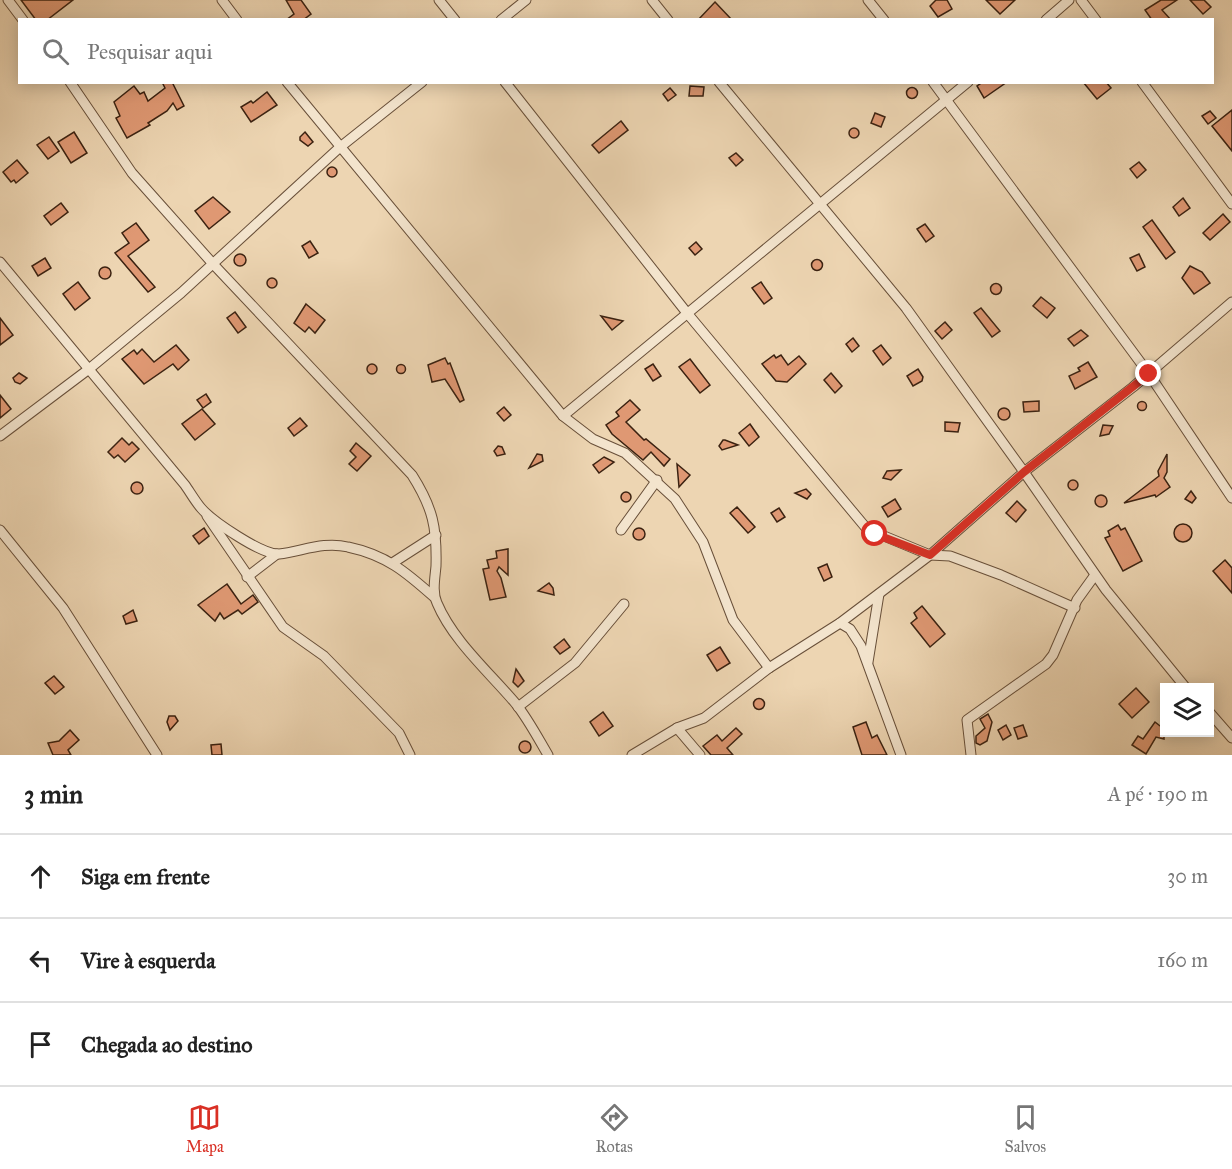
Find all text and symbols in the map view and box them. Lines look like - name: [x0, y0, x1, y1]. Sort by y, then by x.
- search box: [18, 18, 1214, 84]
- icon: search: [39, 35, 72, 68]
- text: Pesquisar aqui: [87, 38, 212, 65]
- route end: [1135, 360, 1161, 386]
- route start: [861, 520, 887, 546]
- map controls: [1160, 683, 1214, 737]
- button: layers: [1160, 683, 1214, 737]
- text: 3 min: [24, 778, 83, 810]
- text: A pé · 190 m: [1108, 782, 1208, 806]
- icon: ahead: [24, 860, 57, 893]
- text: Siga em frente: [81, 863, 210, 890]
- text: 30 m: [1167, 864, 1208, 888]
- icon: left: [24, 944, 57, 977]
- text: Vire à esquerda: [81, 947, 215, 974]
- text: 160 m: [1157, 948, 1208, 972]
- icon: arrive: [24, 1028, 57, 1061]
- text: Chegada ao destino: [81, 1031, 252, 1058]
- tab: Mapa: [186, 1101, 224, 1156]
- tab: Rotas: [595, 1101, 633, 1156]
- tab: Salvos: [1005, 1101, 1046, 1156]

